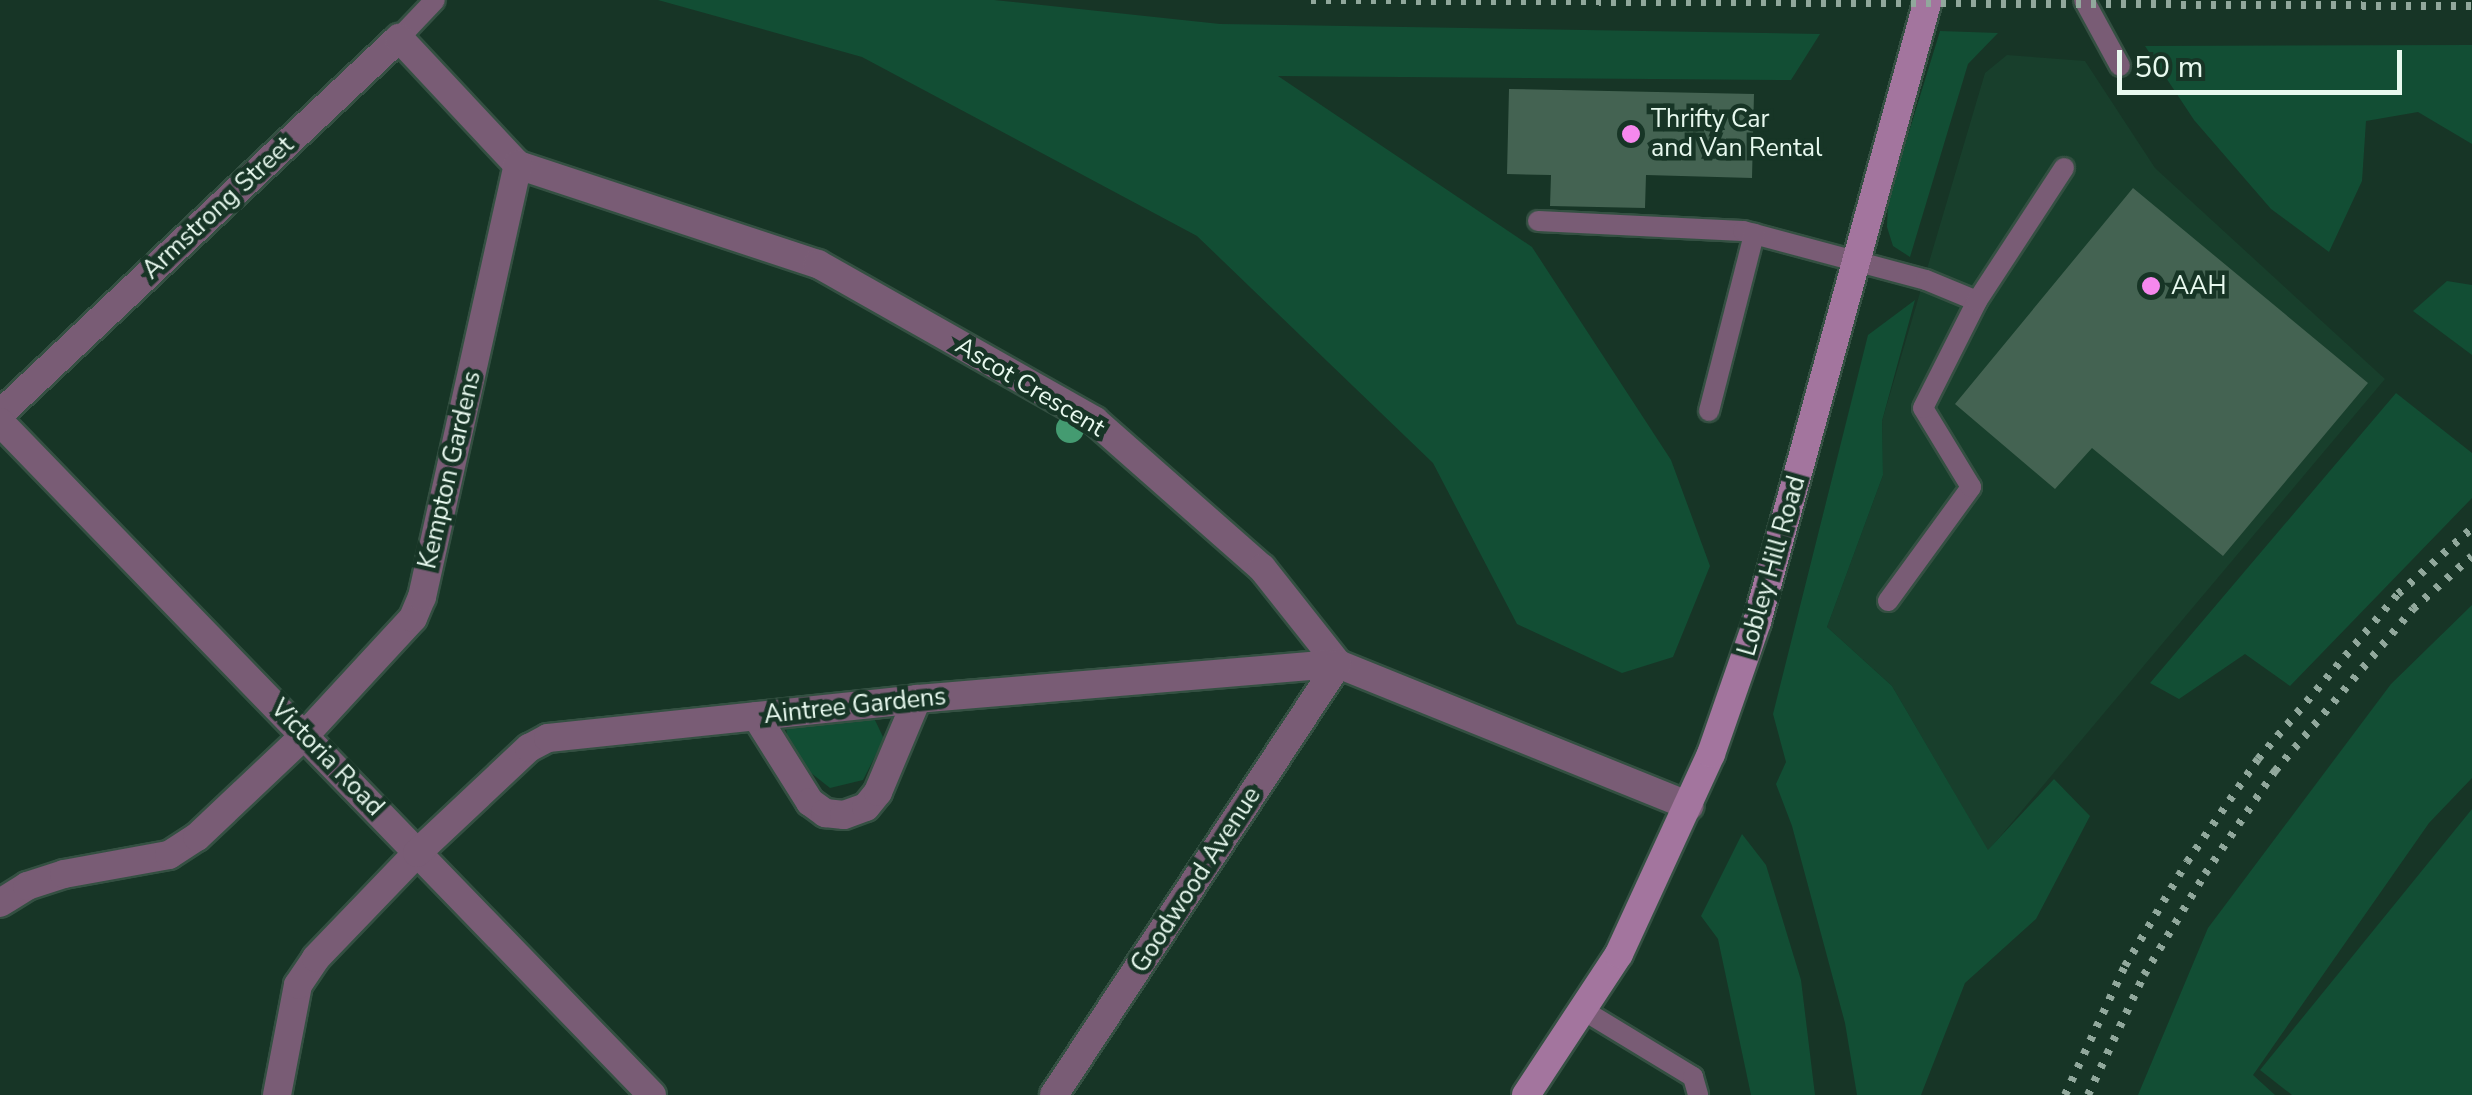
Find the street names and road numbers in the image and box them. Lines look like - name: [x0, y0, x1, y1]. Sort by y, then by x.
- street label: Armstrong Street: [136, 130, 300, 286]
- street label: Ascot Crescent: [950, 331, 1110, 443]
- street label: Kempton Gardens: [413, 368, 487, 572]
- street label: Lobley Hill Road: [1732, 473, 1812, 659]
- street label: Aintree Gardens: [762, 682, 948, 730]
- street label: Victoria Road: [264, 694, 390, 822]
- street label: Goodwood Avenue: [1125, 782, 1267, 978]

